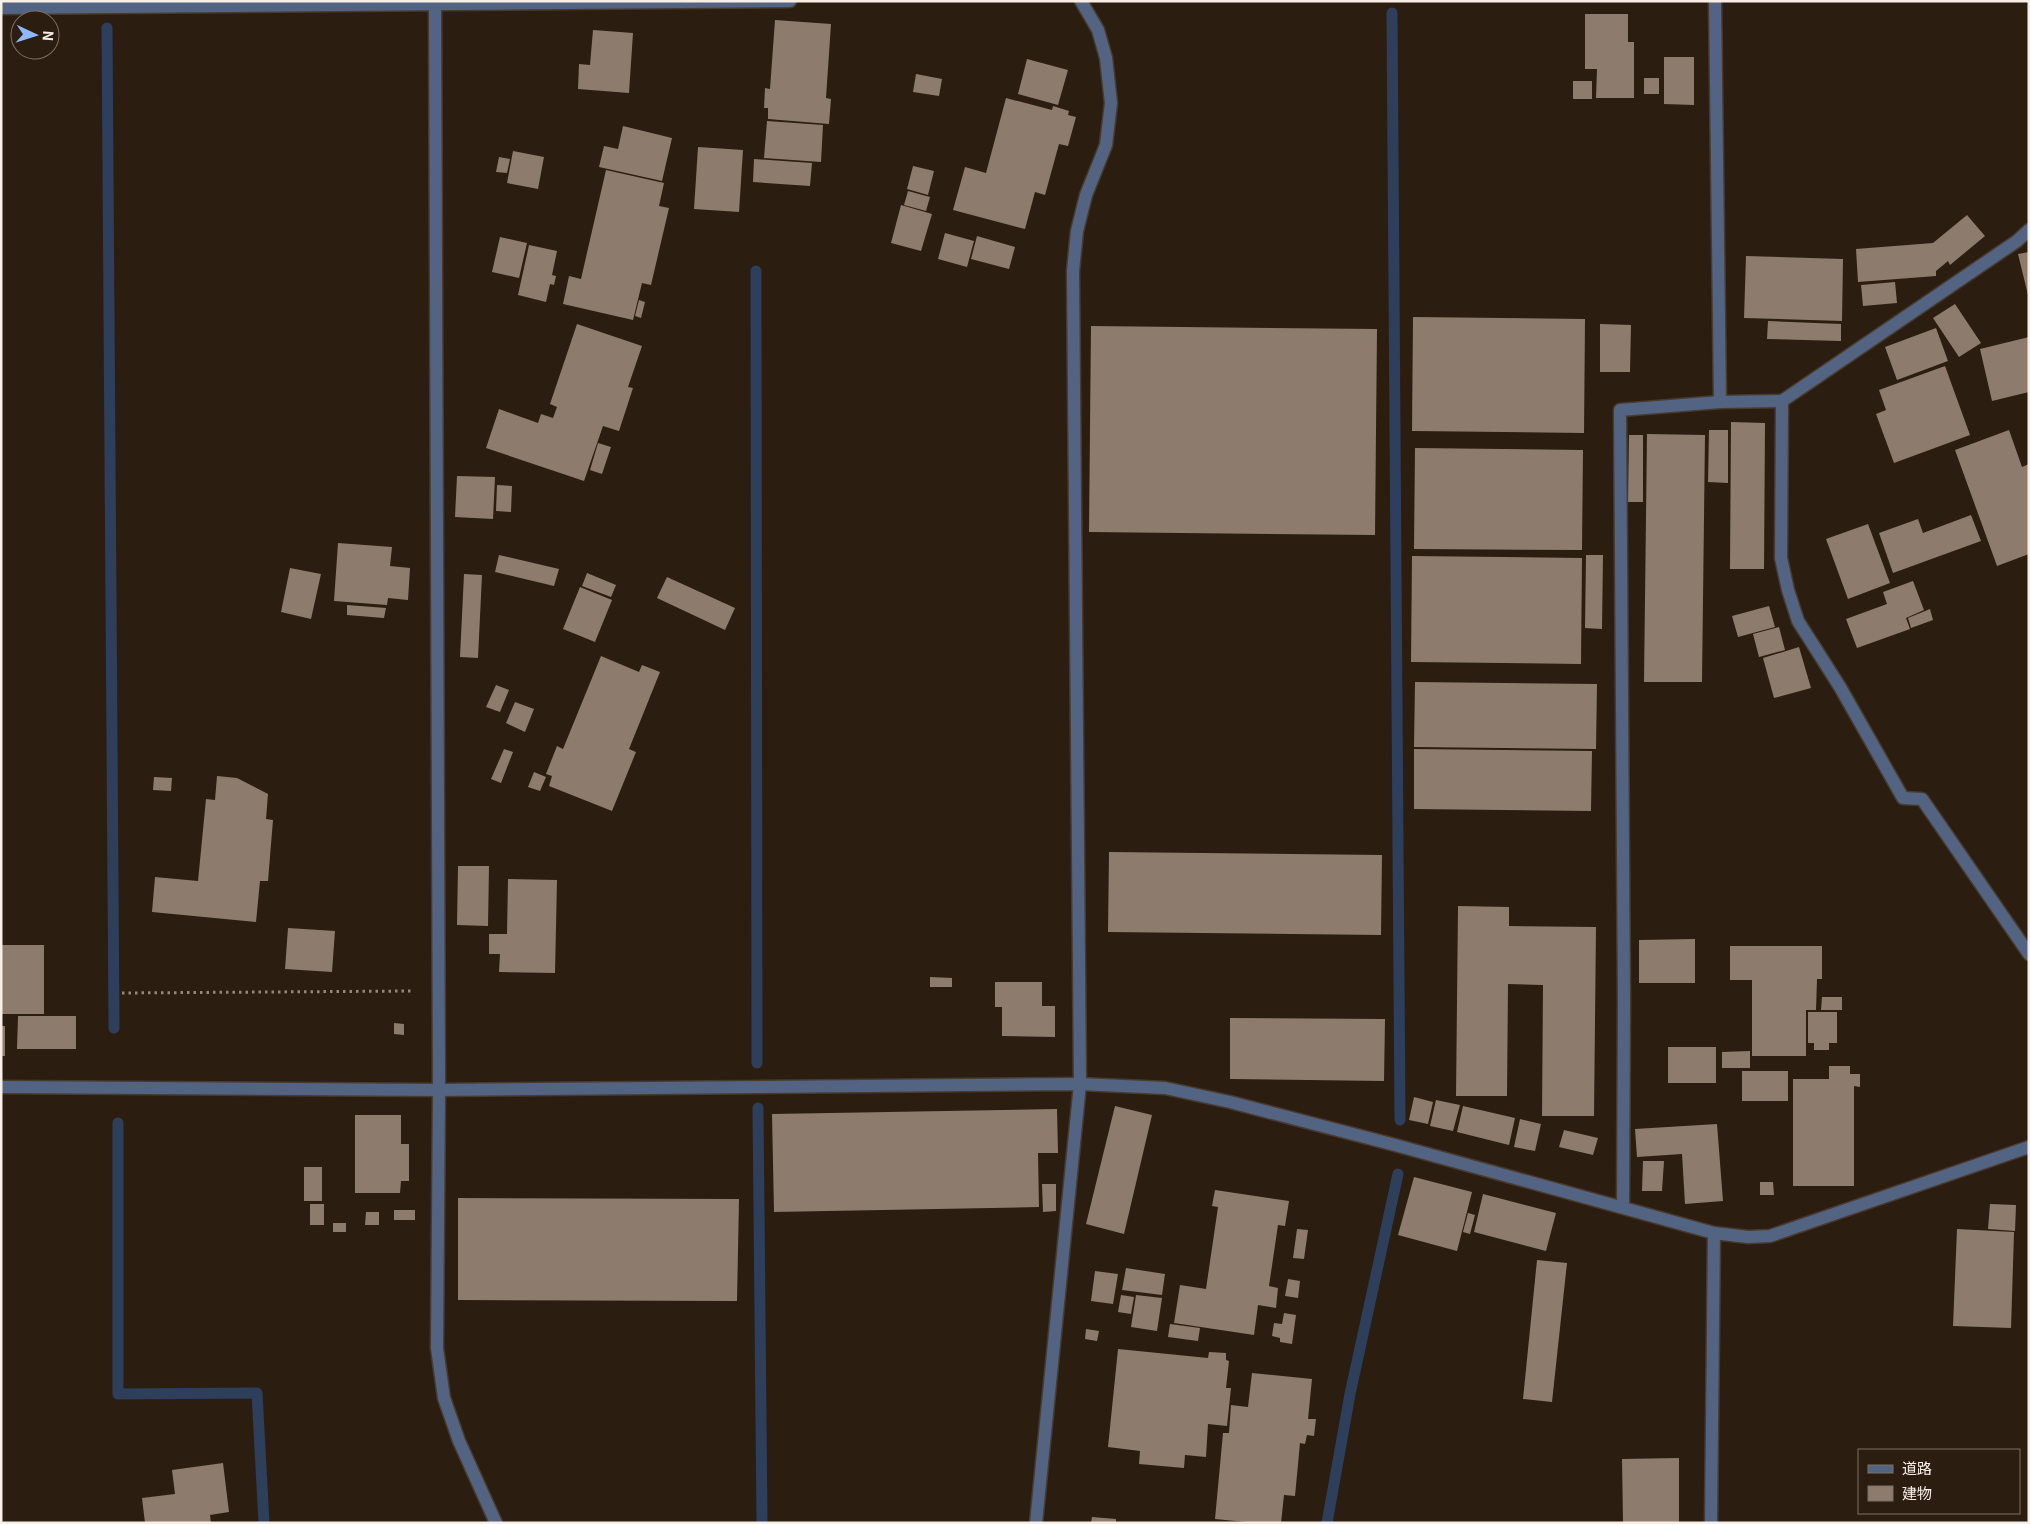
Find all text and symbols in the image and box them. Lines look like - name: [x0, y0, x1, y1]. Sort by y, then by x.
- north arrow: [10, 10, 60, 60]
- text: N: [39, 30, 59, 42]
- legend: [1858, 1449, 2020, 1514]
- text: 道路: [1902, 1457, 1932, 1478]
- text: 建物: [1902, 1482, 1932, 1503]

